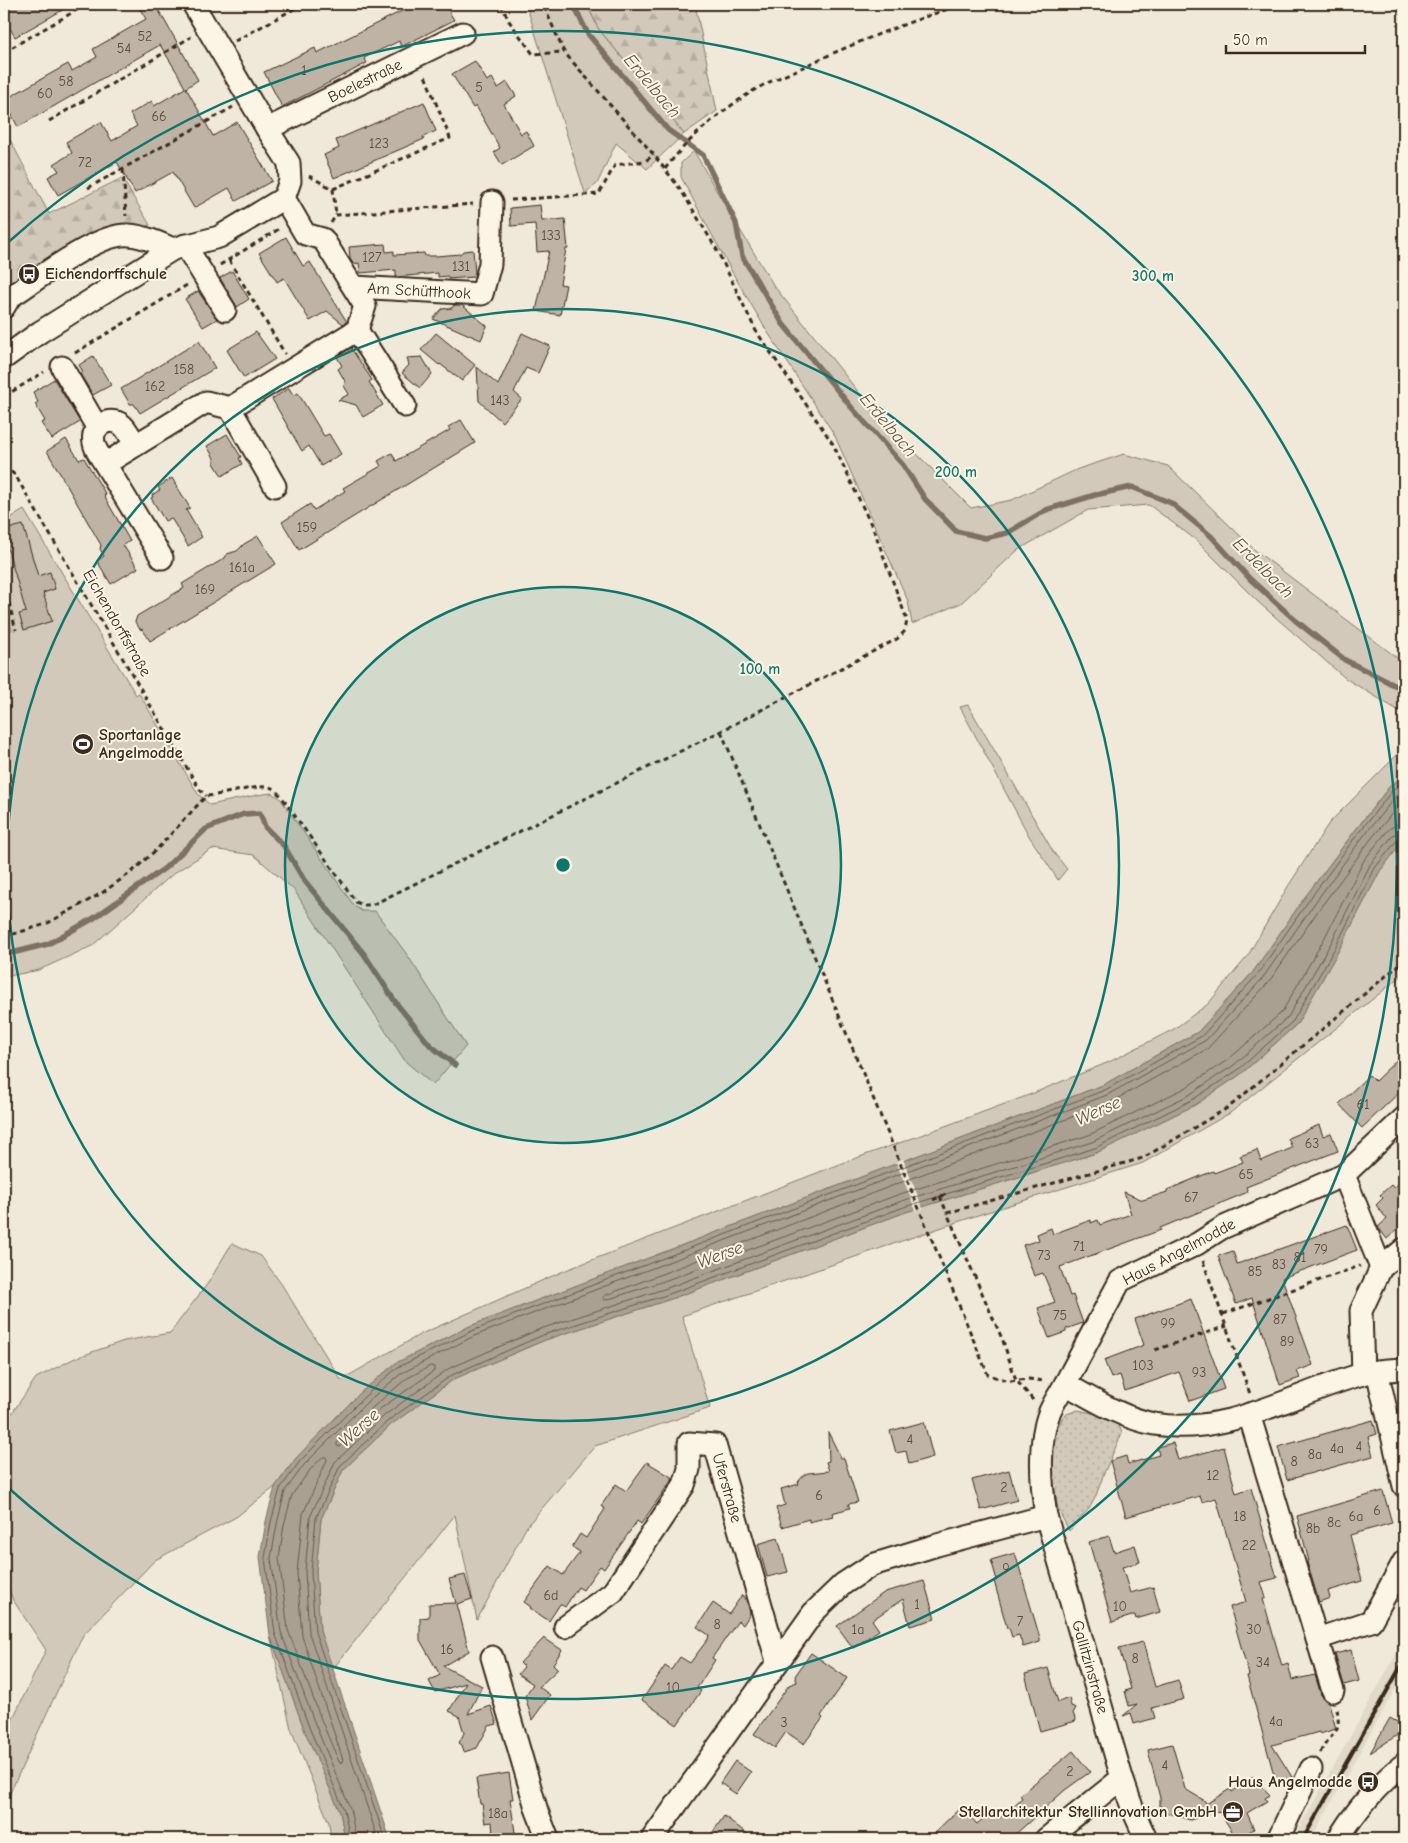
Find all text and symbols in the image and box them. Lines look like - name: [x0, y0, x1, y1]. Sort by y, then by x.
- scale bar: [1226, 22, 1364, 54]
- house number: 52: [138, 28, 152, 45]
- text: 50 m: [1233, 31, 1268, 49]
- house number: 54: [117, 40, 131, 57]
- water label: Erdelbach: [619, 50, 685, 122]
- street label: Boelestraße: [325, 55, 405, 107]
- house number: 1: [301, 62, 307, 79]
- house number: 58: [59, 73, 73, 90]
- house number: 5: [475, 79, 483, 96]
- house number: 60: [37, 85, 53, 102]
- house number: 66: [151, 108, 167, 125]
- house number: 123: [369, 135, 389, 152]
- house number: 72: [78, 154, 92, 171]
- house number: 133: [541, 227, 561, 244]
- house number: 127: [362, 249, 382, 266]
- house number: 131: [452, 258, 470, 275]
- bus stop icon: Eichendorffschule: [17, 262, 41, 286]
- place label: Eichendorffschule: [45, 265, 167, 283]
- text: 300 m: [1132, 267, 1174, 285]
- street label: Am Schütthook: [367, 279, 471, 303]
- house number: 158: [174, 361, 194, 378]
- house number: 162: [145, 378, 165, 395]
- water label: Erdelbach: [855, 389, 921, 461]
- house number: 143: [490, 392, 510, 409]
- text: 200 m: [935, 463, 977, 481]
- house number: 159: [297, 519, 317, 536]
- water label: Erdelbach: [1228, 533, 1298, 603]
- house number: 161a: [229, 559, 255, 576]
- street label: Eichendorffstraße: [79, 566, 155, 680]
- house number: 169: [195, 581, 215, 598]
- text: 100 m: [740, 660, 780, 678]
- place label: Sportanlage Angelmodde: [99, 726, 183, 762]
- sports icon: Sportanlage Angelmodde: [71, 732, 95, 756]
- centre of rings: [554, 856, 572, 874]
- water label: Werse: [1072, 1092, 1124, 1130]
- house number: 61: [1356, 1096, 1370, 1113]
- house number: 63: [1305, 1135, 1319, 1152]
- house number: 65: [1238, 1166, 1254, 1183]
- house number: 67: [1184, 1189, 1198, 1206]
- street label: Haus Angelmodde: [1120, 1215, 1238, 1289]
- water label: Werse: [694, 1237, 746, 1273]
- house number: 71: [1073, 1238, 1085, 1255]
- house number: 79: [1314, 1241, 1328, 1258]
- house number: 73: [1037, 1247, 1051, 1264]
- house number: 81: [1294, 1249, 1306, 1266]
- house number: 83: [1272, 1256, 1286, 1273]
- house number: 85: [1248, 1263, 1262, 1280]
- house number: 75: [1053, 1307, 1067, 1324]
- house number: 87: [1273, 1311, 1287, 1328]
- house number: 99: [1161, 1315, 1175, 1332]
- house number: 89: [1280, 1333, 1294, 1350]
- house number: 103: [1132, 1357, 1154, 1374]
- house number: 93: [1192, 1364, 1206, 1381]
- water label: Werse: [334, 1404, 384, 1452]
- house number: 4: [907, 1431, 914, 1448]
- house number: 4: [1356, 1438, 1363, 1455]
- house number: 4a: [1330, 1440, 1344, 1457]
- house number: 8a: [1308, 1446, 1322, 1463]
- street label: Uferstraße: [708, 1451, 746, 1525]
- house number: 8: [1290, 1453, 1298, 1470]
- house number: 12: [1207, 1467, 1219, 1484]
- house number: 2: [1000, 1479, 1008, 1496]
- house number: 6: [815, 1487, 823, 1504]
- house number: 6: [1373, 1502, 1381, 1519]
- house number: 18: [1234, 1508, 1246, 1525]
- house number: 6a: [1349, 1508, 1363, 1525]
- house number: 8c: [1327, 1514, 1341, 1531]
- house number: 8b: [1306, 1520, 1320, 1537]
- house number: 22: [1242, 1537, 1256, 1554]
- house number: 9: [1002, 1560, 1010, 1577]
- house number: 6d: [543, 1587, 559, 1604]
- house number: 1: [914, 1596, 920, 1613]
- house number: 10: [1113, 1598, 1127, 1615]
- house number: 7: [1017, 1613, 1024, 1630]
- house number: 8: [713, 1616, 721, 1633]
- street label: Gallitzinstraße: [1068, 1618, 1112, 1716]
- house number: 1a: [852, 1621, 864, 1638]
- house number: 30: [1246, 1621, 1262, 1638]
- house number: 16: [440, 1641, 454, 1658]
- house number: 8: [1131, 1650, 1139, 1667]
- house number: 34: [1256, 1654, 1270, 1671]
- house number: 10: [666, 1679, 680, 1696]
- house number: 4a: [1269, 1713, 1283, 1730]
- house number: 3: [780, 1714, 788, 1731]
- house number: 4: [1162, 1757, 1169, 1774]
- house number: 2: [1066, 1763, 1074, 1780]
- bus stop icon: Haus Angelmodde: [1356, 1770, 1380, 1794]
- place label: Haus Angelmodde: [1228, 1773, 1352, 1791]
- office icon: Stellarchitektur Stellinnovation GmbH: [1221, 1800, 1245, 1824]
- place label: Stellarchitektur Stellinnovation GmbH: [959, 1803, 1217, 1821]
- house number: 18a: [488, 1805, 508, 1822]

